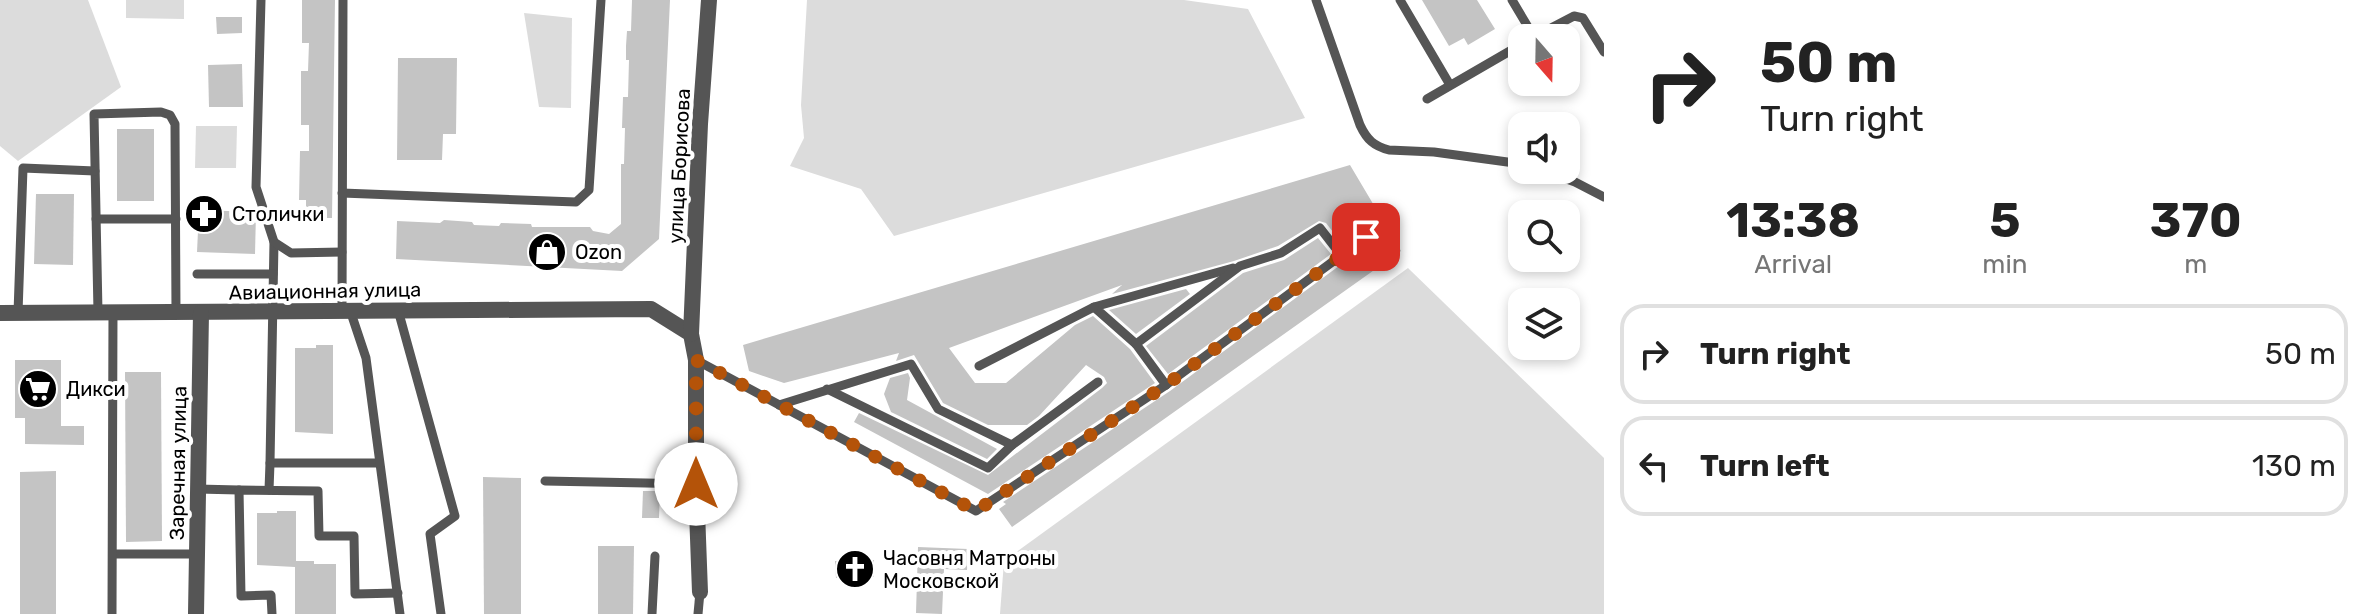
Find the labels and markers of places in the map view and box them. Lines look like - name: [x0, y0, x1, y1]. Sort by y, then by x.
- pharmacy icon: Столички: [183, 193, 225, 235]
- place label: Столички: [232, 202, 325, 226]
- pin: [1332, 203, 1400, 271]
- shop icon: Ozon: [526, 231, 568, 273]
- place label: Ozon: [575, 240, 622, 264]
- supermarket icon: Дикси: [17, 368, 59, 410]
- place label: Дикси: [66, 377, 126, 401]
- place label: Часовня Матроны Московской: [883, 546, 1056, 593]
- church icon: Часовня Матроны Московской: [834, 548, 876, 590]

